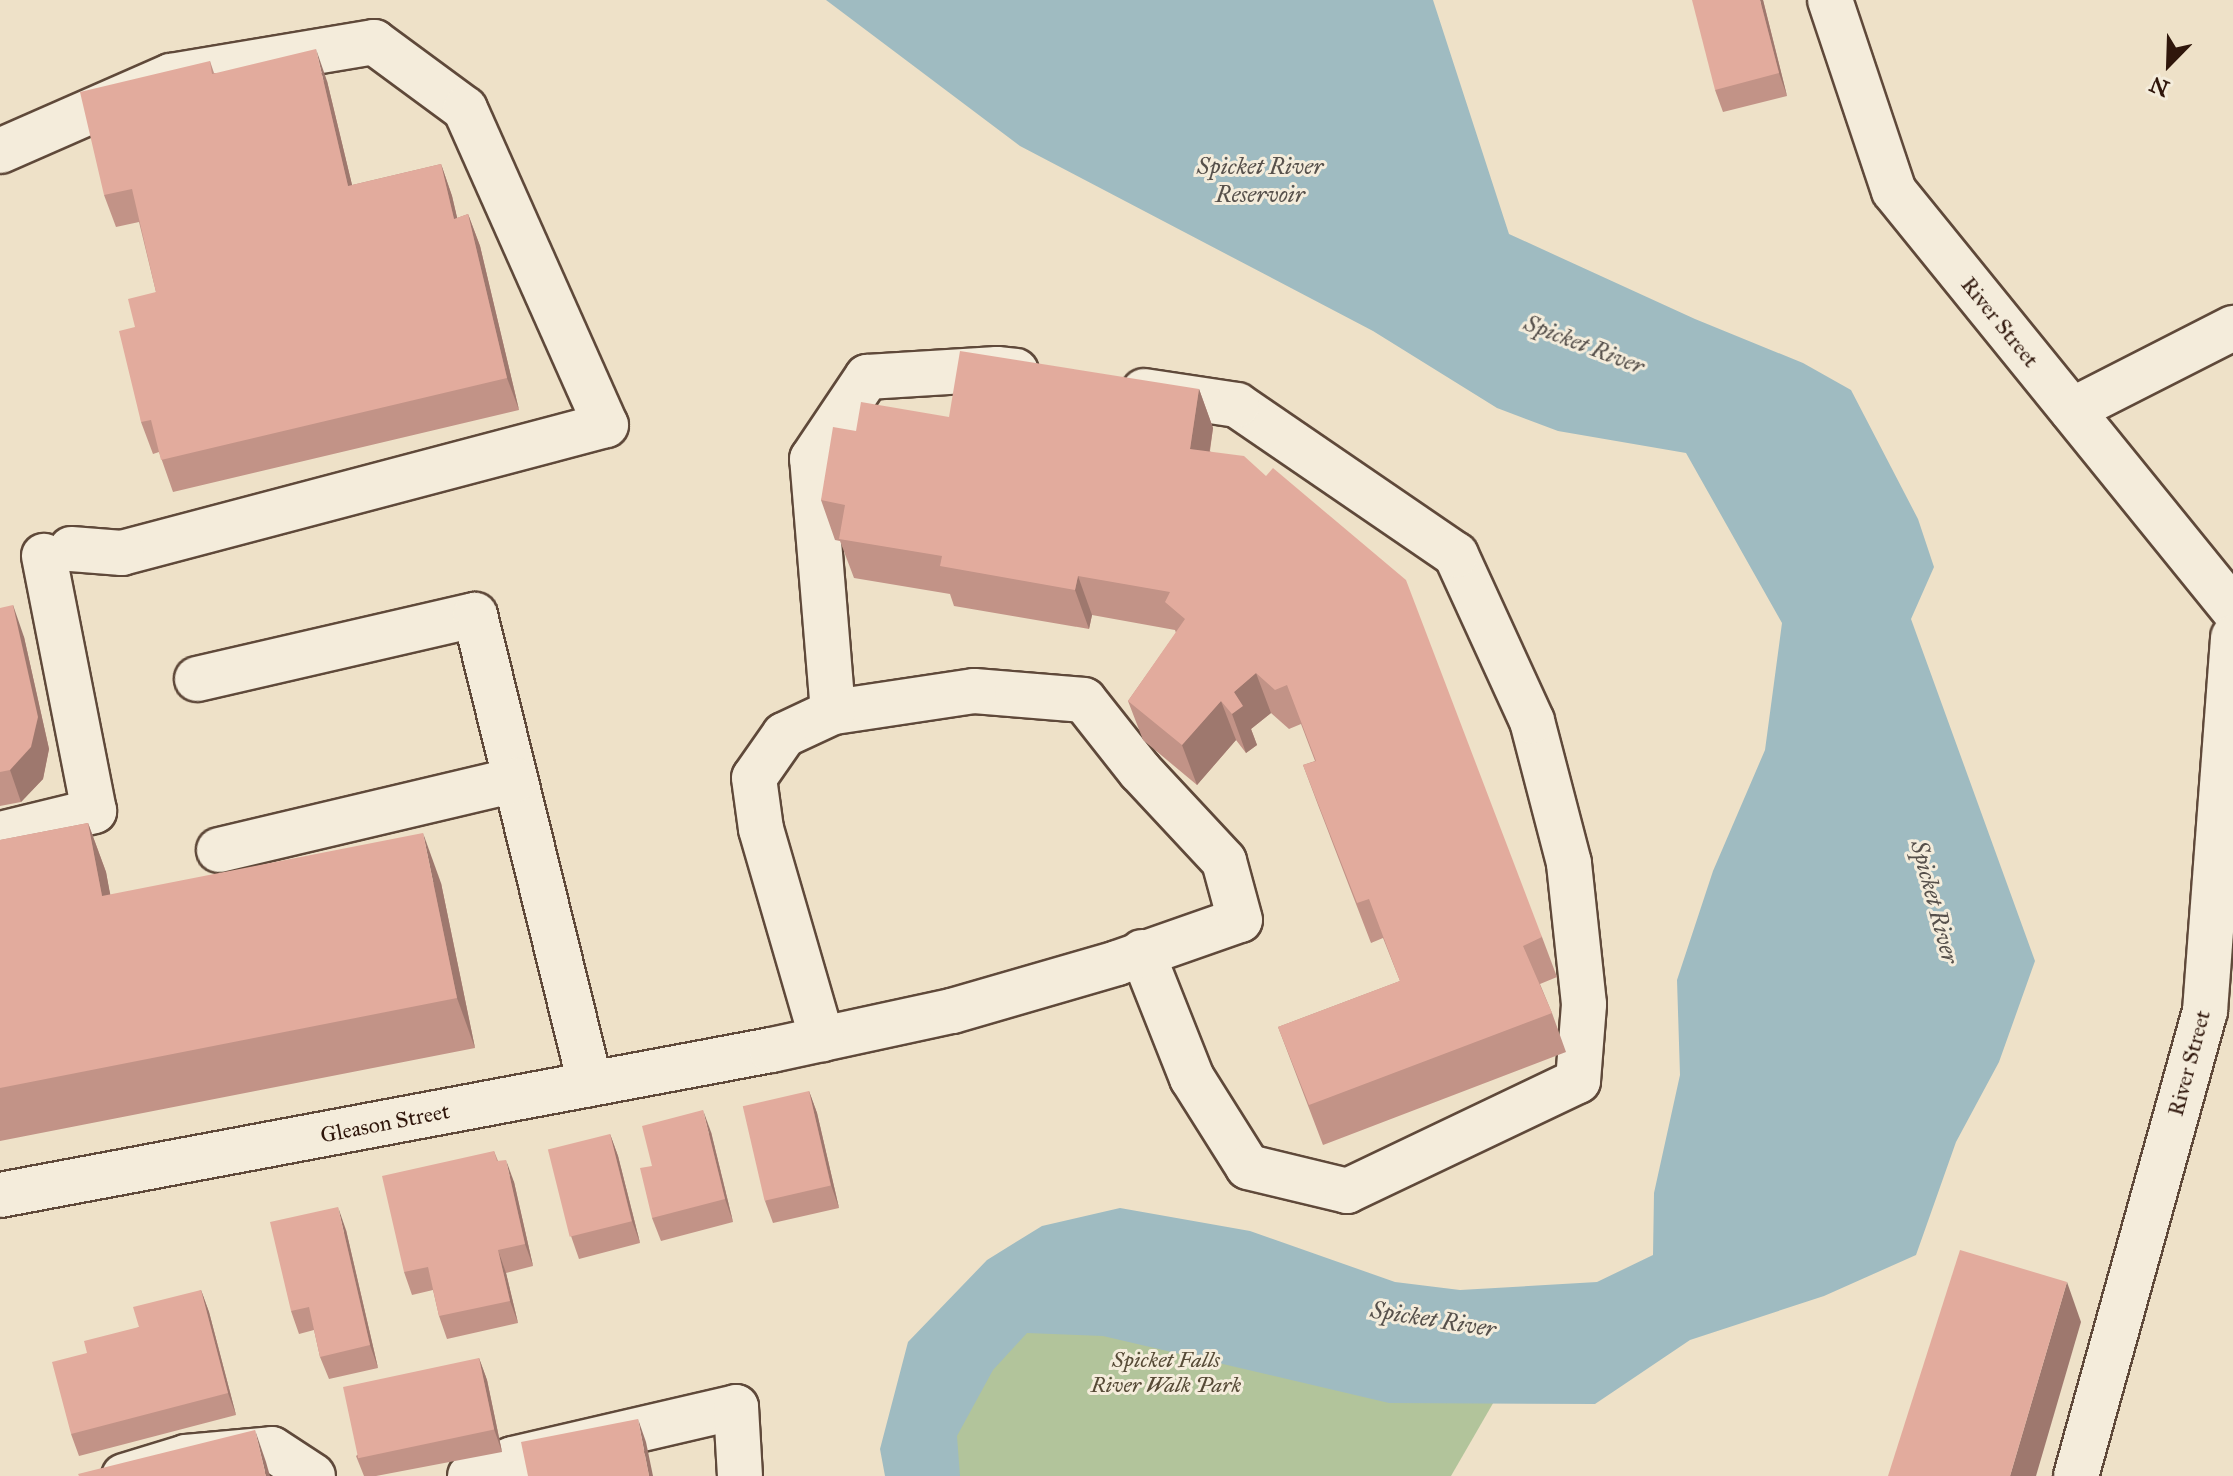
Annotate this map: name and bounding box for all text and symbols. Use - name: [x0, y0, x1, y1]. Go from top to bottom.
- north arrow: [2129, 24, 2209, 104]
- text: N: [2146, 70, 2173, 103]
- water label: Spicket River Reservoir: [1197, 153, 1323, 209]
- street label: River Street: [1956, 272, 2044, 372]
- water label: Spicket River: [1520, 309, 1648, 381]
- water label: Spicket River: [1904, 837, 1964, 967]
- street label: River Street: [2162, 1007, 2216, 1119]
- street label: Gleason Street: [318, 1098, 452, 1148]
- water label: Spicket River: [1368, 1296, 1498, 1344]
- park label: Spicket Falls River Walk Park: [1091, 1346, 1241, 1398]

